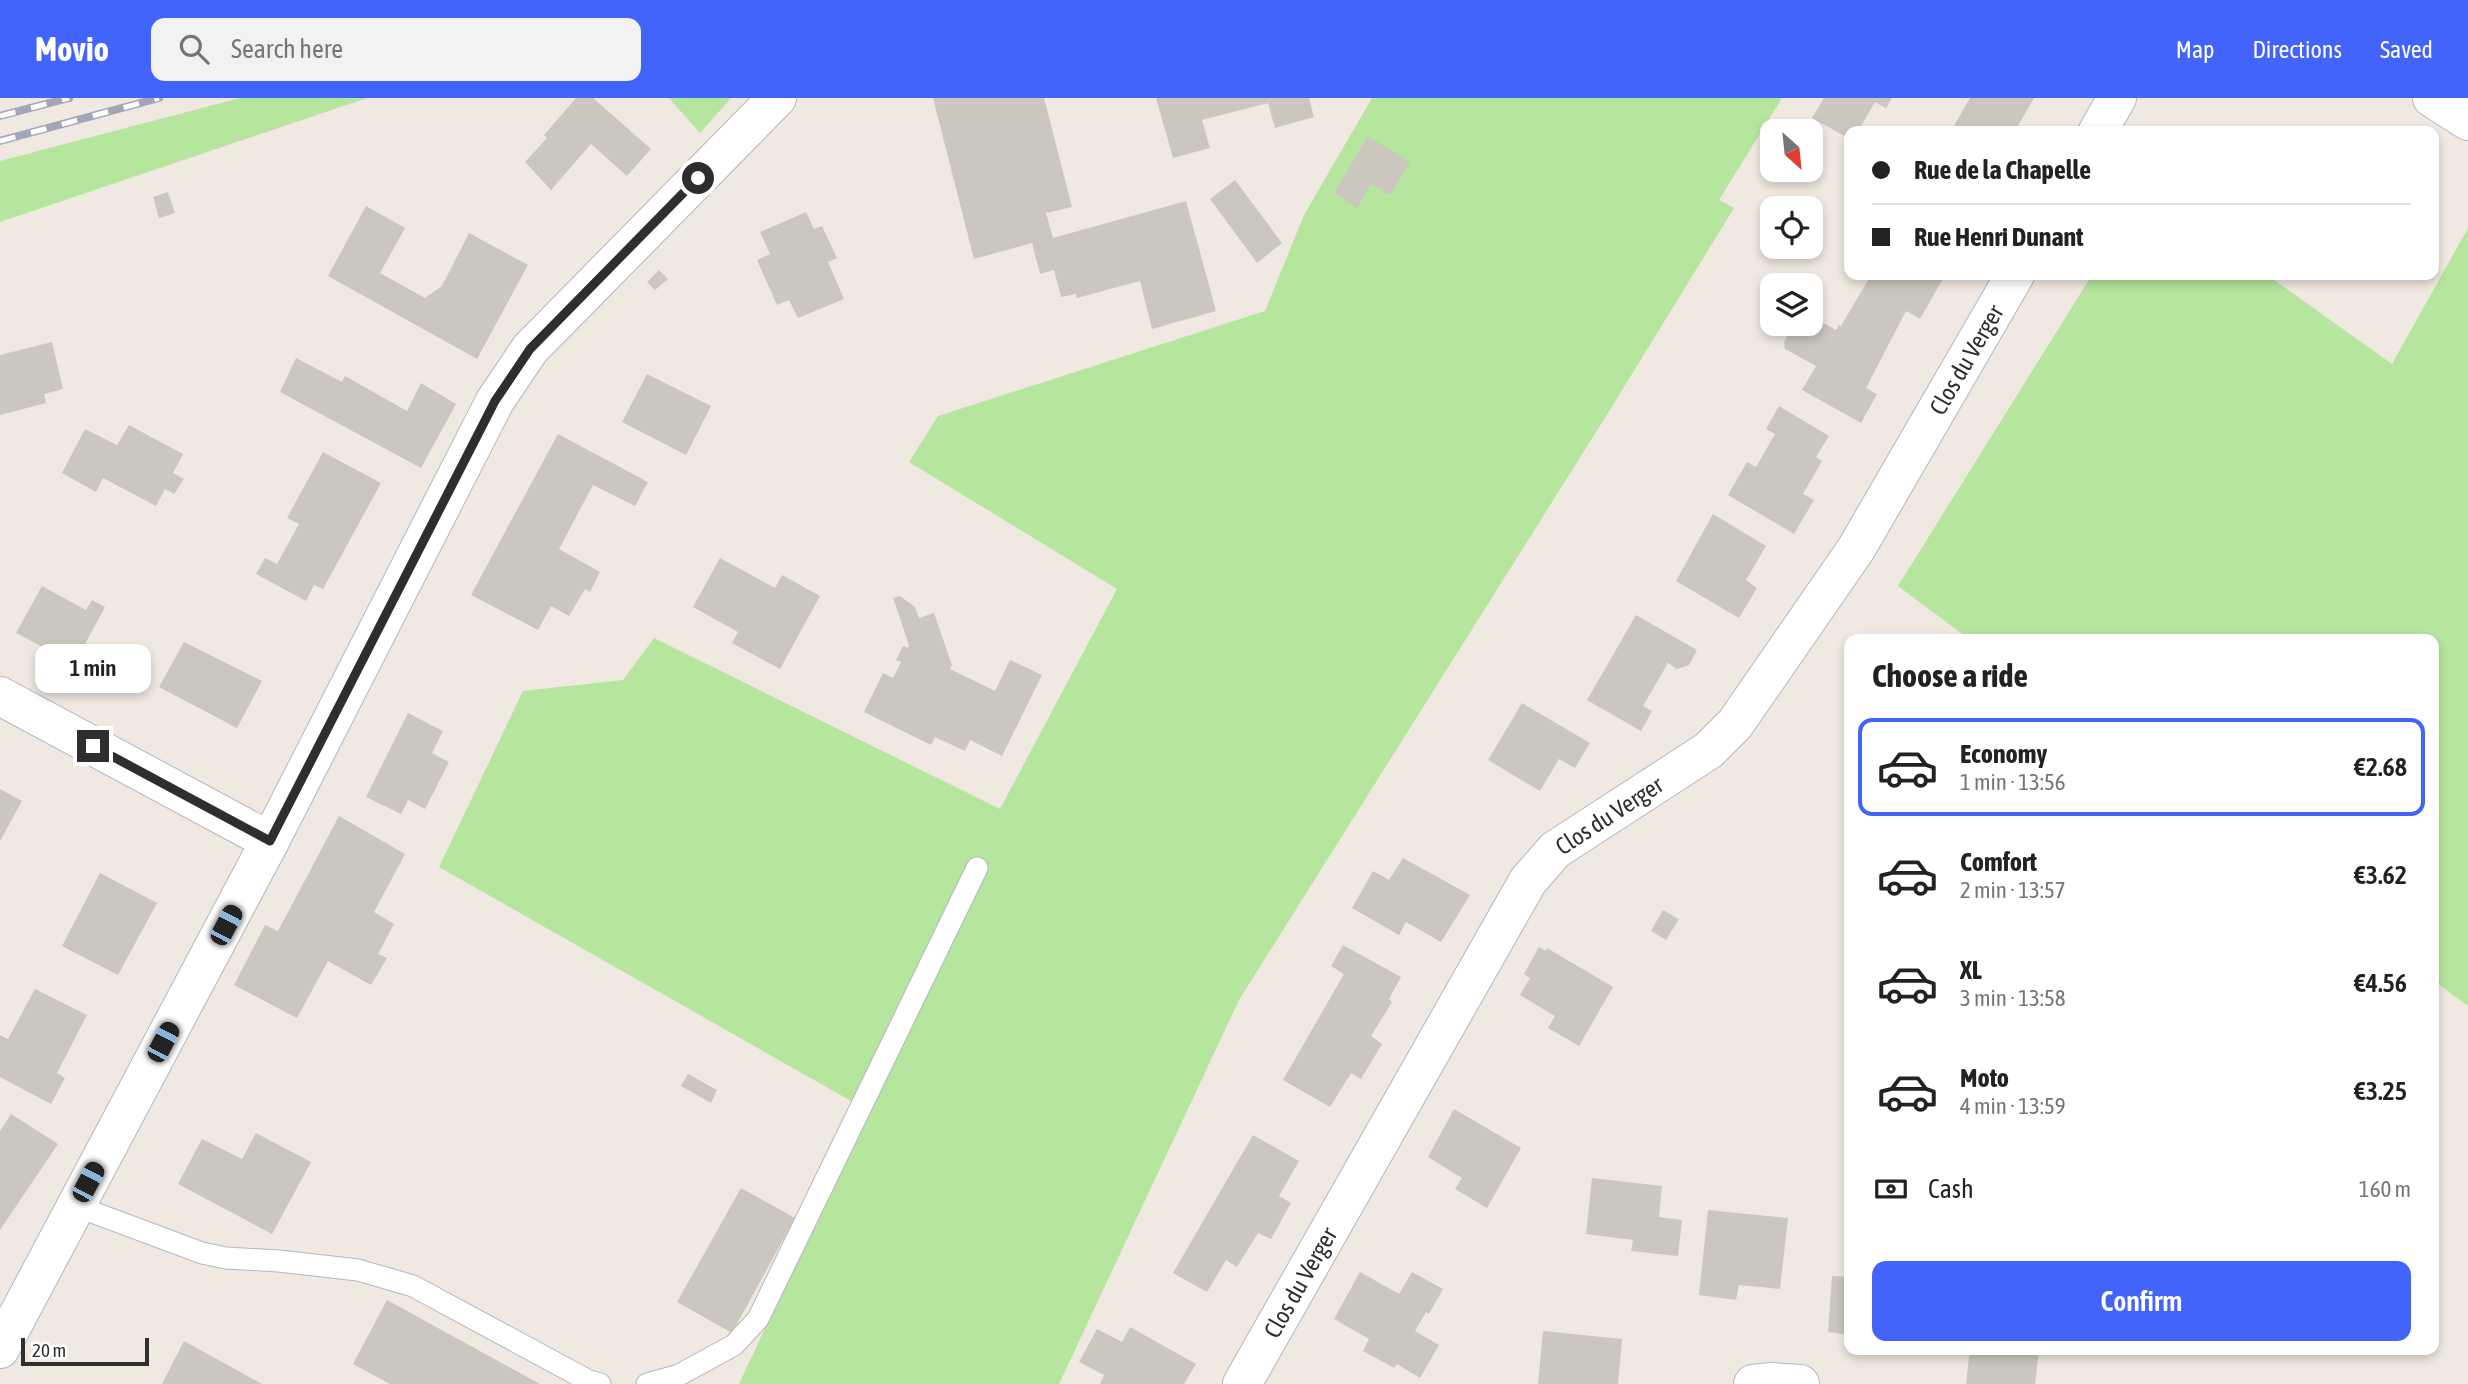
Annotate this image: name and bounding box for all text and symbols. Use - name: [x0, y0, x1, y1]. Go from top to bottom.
- search box: [151, 18, 641, 81]
- text: Movio: [35, 30, 109, 68]
- icon: search: [175, 30, 213, 68]
- text: Search here: [231, 34, 343, 64]
- text: Map: [2176, 36, 2214, 63]
- text: Directions: [2252, 36, 2342, 63]
- text: Saved: [2380, 36, 2433, 63]
- north arrow: [1760, 119, 1824, 182]
- map controls: [1760, 119, 1823, 336]
- text: Rue de la Chapelle: [1914, 155, 2091, 185]
- route start: [682, 162, 714, 194]
- button: locate: [1760, 196, 1823, 259]
- text: Rue Henri Dunant: [1914, 222, 2084, 252]
- button: layers: [1760, 273, 1823, 336]
- street label: Clos du Verger: [1924, 299, 2009, 419]
- callout: 1 min: [35, 644, 151, 694]
- text: 1 min: [70, 655, 116, 681]
- text: Choose a ride: [1872, 657, 2028, 694]
- route end: [77, 730, 109, 762]
- icon: car: [1876, 736, 1939, 799]
- text: Economy: [1960, 739, 2047, 769]
- text: €2.68: [2354, 752, 2407, 782]
- text: 1 min · 13:56: [1960, 769, 2066, 795]
- street label: Clos du Verger: [1550, 770, 1668, 860]
- icon: car: [1876, 844, 1939, 907]
- text: Comfort: [1960, 847, 2037, 877]
- text: €3.62: [2354, 860, 2407, 890]
- text: 2 min · 13:57: [1960, 877, 2066, 903]
- car: [207, 902, 246, 948]
- icon: car: [1876, 952, 1939, 1015]
- text: XL: [1960, 955, 1982, 985]
- text: €4.56: [2354, 968, 2407, 998]
- text: 3 min · 13:58: [1960, 985, 2066, 1011]
- car: [144, 1019, 183, 1065]
- icon: car: [1876, 1060, 1939, 1123]
- text: Moto: [1960, 1063, 2009, 1093]
- text: €3.25: [2354, 1076, 2407, 1106]
- text: 4 min · 13:59: [1960, 1093, 2066, 1119]
- car: [69, 1159, 108, 1205]
- icon: cash: [1872, 1170, 1910, 1208]
- text: Cash: [1928, 1174, 1974, 1204]
- text: 160 m: [2359, 1176, 2411, 1202]
- street label: Clos du Verger: [1258, 1222, 1342, 1342]
- button: Confirm: [1872, 1261, 2411, 1341]
- scale bar: [21, 1335, 149, 1367]
- text: 20 m: [32, 1339, 66, 1361]

